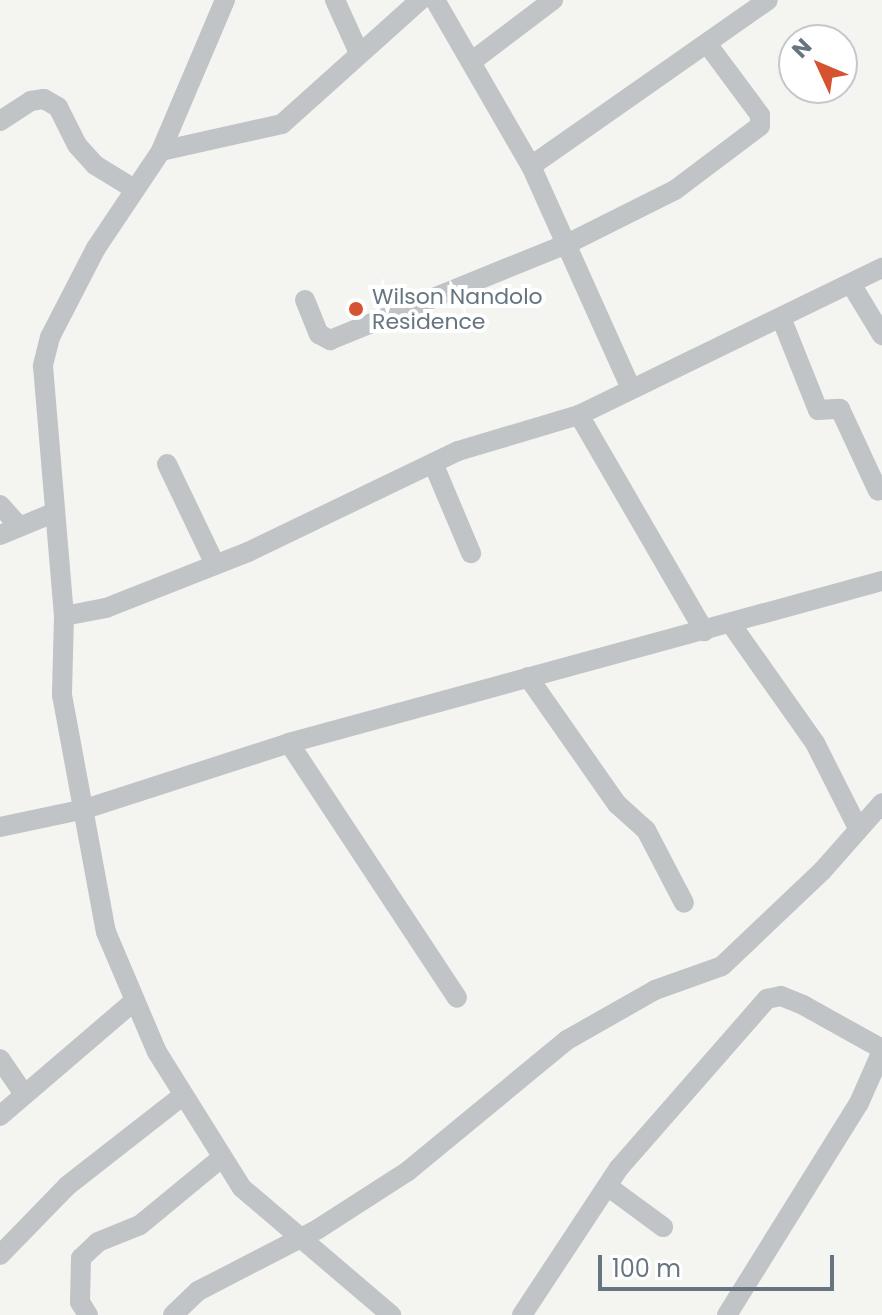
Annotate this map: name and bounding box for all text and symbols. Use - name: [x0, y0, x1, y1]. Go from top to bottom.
- north arrow: [778, 24, 858, 104]
- text: N: [785, 32, 819, 65]
- place label: Wilson Nandolo Residence: [372, 283, 543, 334]
- marker: Wilson Nandolo Residence: [347, 300, 365, 318]
- scale bar: [602, 1239, 838, 1289]
- text: 100 m: [612, 1252, 681, 1285]

